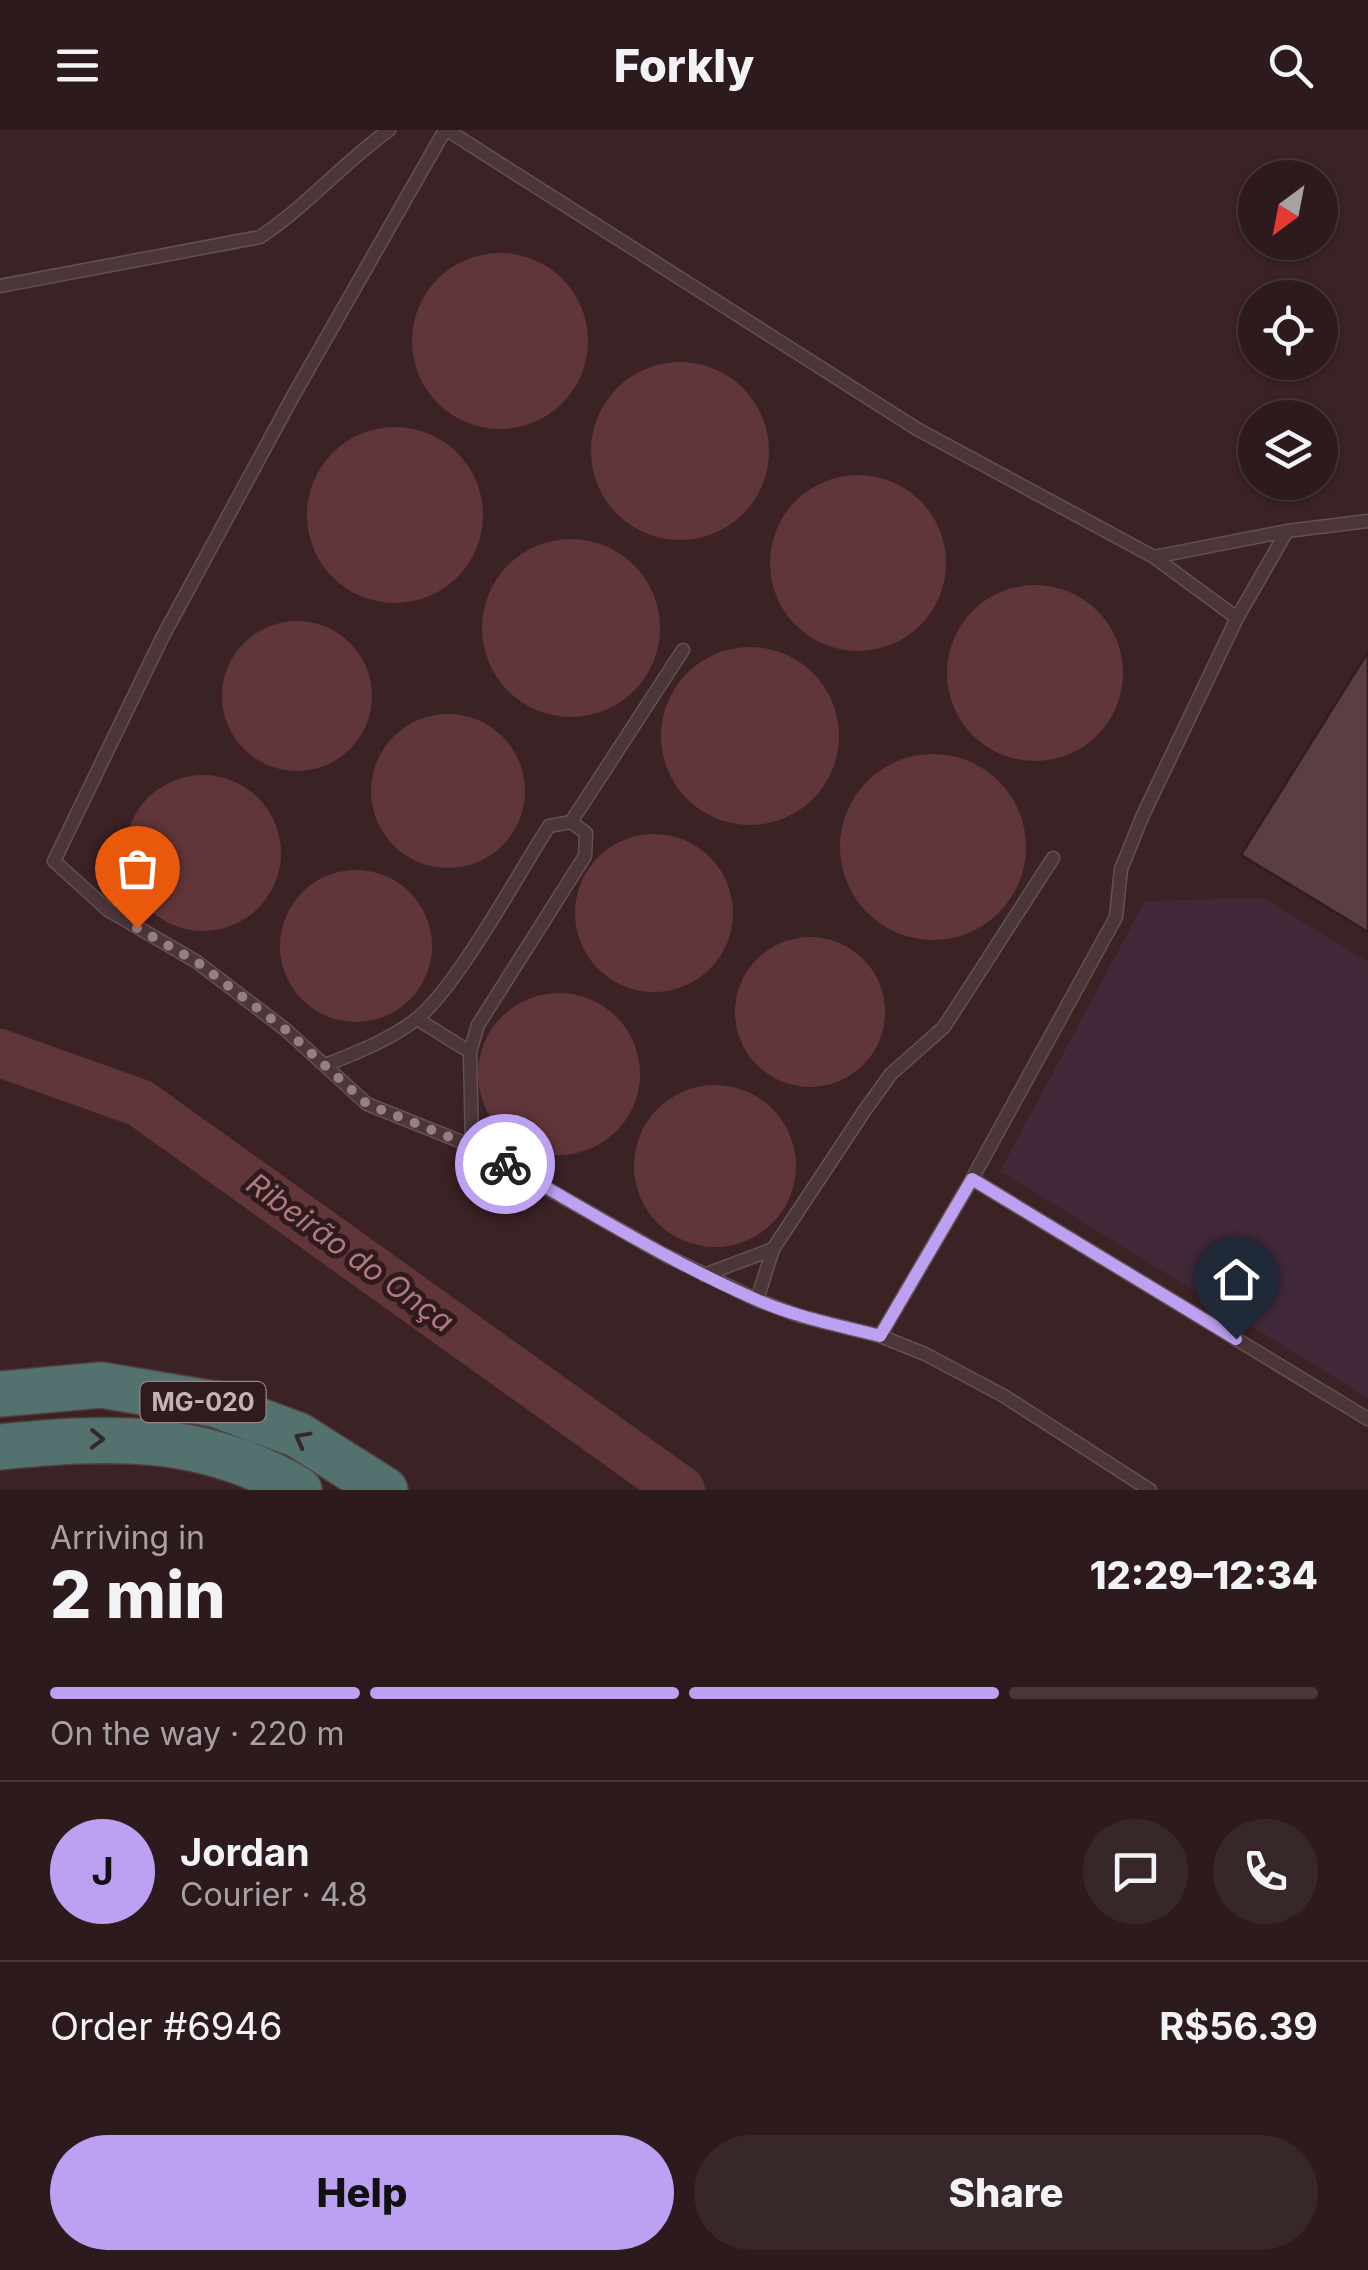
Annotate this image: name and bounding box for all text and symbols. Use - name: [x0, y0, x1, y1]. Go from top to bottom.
- icon: menu: [50, 38, 105, 93]
- text: Forkly: [614, 38, 754, 93]
- icon: search: [1263, 38, 1318, 93]
- north arrow: [1238, 160, 1338, 260]
- map controls: [1238, 160, 1338, 500]
- button: locate: [1238, 280, 1338, 380]
- button: layers: [1238, 400, 1338, 500]
- pin: [95, 826, 180, 929]
- icon: bag: [110, 841, 165, 896]
- courier: [455, 1114, 555, 1214]
- icon: bike: [478, 1137, 533, 1192]
- water label: Ribeirão do Onça: [240, 1165, 461, 1339]
- pin: [1194, 1237, 1279, 1340]
- icon: home: [1209, 1252, 1264, 1307]
- road number: MG-020: [140, 1382, 266, 1422]
- one-way arrow: [90, 1428, 105, 1450]
- one-way arrow: [295, 1432, 313, 1452]
- text: Arriving in: [50, 1518, 205, 1557]
- text: 12:29–12:34: [1090, 1552, 1318, 1598]
- text: 2 min: [50, 1555, 226, 1634]
- text: On the way · 220 m: [50, 1714, 345, 1753]
- button: chat: [1083, 1819, 1188, 1924]
- button: phone: [1213, 1819, 1318, 1924]
- text: Jordan: [180, 1829, 310, 1875]
- text: J: [91, 1848, 114, 1894]
- text: Courier · 4.8: [180, 1875, 368, 1914]
- text: Order #6946: [50, 2003, 282, 2049]
- text: R$56.39: [1159, 2003, 1318, 2049]
- button: Help: [50, 2135, 674, 2250]
- button: Share: [694, 2135, 1318, 2250]

